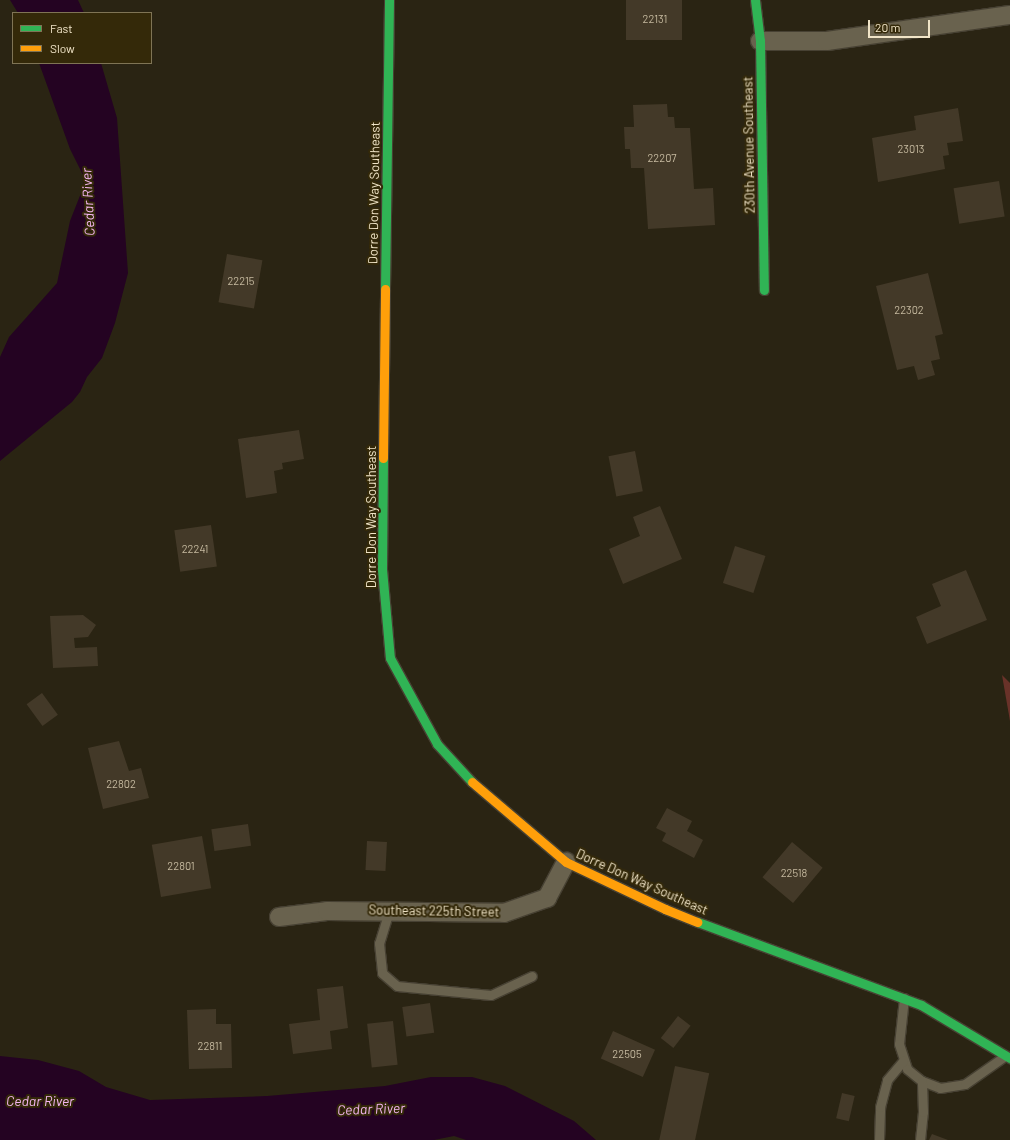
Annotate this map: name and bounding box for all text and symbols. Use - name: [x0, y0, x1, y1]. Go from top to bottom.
- legend: [12, 12, 152, 64]
- house number: 22131: [643, 12, 667, 26]
- scale bar: [870, 12, 932, 38]
- text: 20 m: [875, 20, 901, 34]
- text: Fast: [50, 21, 73, 35]
- text: Slow: [50, 41, 75, 55]
- street label: 230th Avenue Southeast: [740, 76, 758, 214]
- street label: Dorre Don Way Southeast: [365, 122, 383, 264]
- house number: 23013: [898, 142, 924, 156]
- house number: 22207: [647, 151, 677, 165]
- water label: Cedar River: [78, 168, 98, 236]
- house number: 22215: [227, 274, 255, 288]
- house number: 22302: [894, 303, 924, 317]
- street label: Dorre Don Way Southeast: [363, 446, 379, 588]
- house number: 22241: [182, 542, 208, 556]
- house number: 22802: [106, 777, 136, 791]
- street label: Dorre Don Way Southeast: [574, 846, 710, 918]
- house number: 22801: [167, 859, 195, 873]
- house number: 22518: [781, 866, 807, 880]
- street label: Southeast 225th Street: [368, 902, 500, 920]
- house number: 22811: [198, 1039, 222, 1053]
- house number: 22505: [612, 1047, 642, 1061]
- water label: Cedar River: [6, 1093, 74, 1109]
- water label: Cedar River: [337, 1099, 405, 1119]

